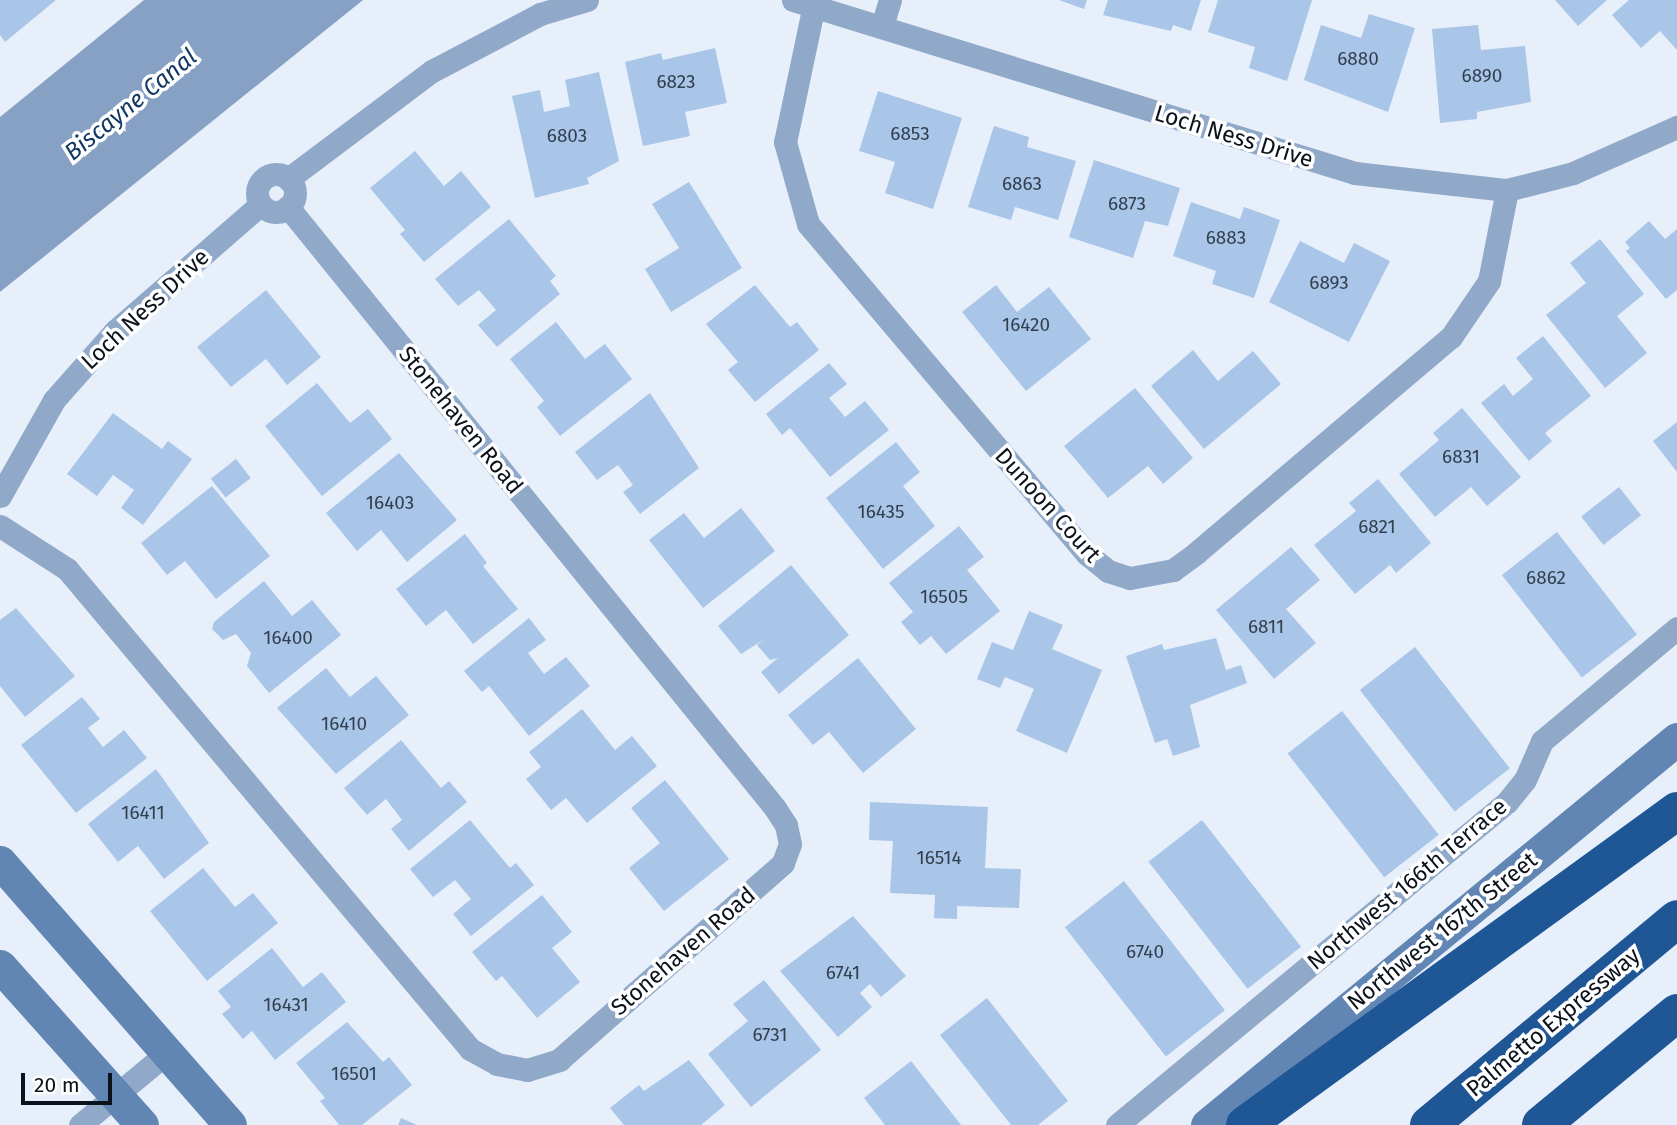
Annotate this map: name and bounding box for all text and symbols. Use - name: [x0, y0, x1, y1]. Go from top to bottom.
- water label: Biscayne Canal: [59, 43, 203, 167]
- house number: 6880: [1337, 48, 1379, 70]
- house number: 6890: [1462, 65, 1502, 87]
- house number: 6823: [656, 71, 696, 93]
- street label: Loch Ness Drive: [1151, 99, 1317, 173]
- house number: 6853: [890, 123, 930, 145]
- house number: 6803: [547, 125, 587, 147]
- house number: 6863: [1002, 173, 1042, 195]
- house number: 6873: [1108, 193, 1146, 215]
- house number: 6883: [1206, 227, 1246, 249]
- street label: Loch Ness Drive: [75, 243, 215, 375]
- house number: 6893: [1309, 272, 1349, 294]
- house number: 16420: [1002, 314, 1050, 336]
- street label: Stonehaven Road: [393, 341, 529, 499]
- street label: Dunoon Court: [989, 442, 1107, 568]
- house number: 6831: [1442, 446, 1480, 468]
- house number: 16403: [366, 492, 414, 514]
- house number: 16435: [857, 501, 905, 523]
- house number: 6821: [1358, 516, 1396, 538]
- house number: 6862: [1526, 567, 1566, 589]
- house number: 16505: [920, 586, 968, 608]
- house number: 6811: [1248, 616, 1284, 638]
- house number: 16400: [263, 627, 313, 649]
- house number: 16410: [321, 713, 367, 735]
- street label: Northwest 166th Terrace: [1302, 792, 1512, 976]
- house number: 16411: [121, 802, 165, 824]
- street label: Northwest 167th Street: [1342, 846, 1542, 1016]
- house number: 16514: [916, 847, 962, 869]
- street label: Stonehaven Road: [605, 881, 761, 1021]
- house number: 6740: [1126, 941, 1164, 963]
- street label: Palmetto Expressway: [1461, 941, 1645, 1103]
- house number: 6741: [826, 962, 860, 984]
- house number: 16431: [263, 994, 309, 1016]
- house number: 6731: [752, 1024, 788, 1046]
- scale bar: [24, 1058, 116, 1102]
- house number: 16501: [331, 1063, 377, 1085]
- text: 20 m: [34, 1072, 80, 1098]

